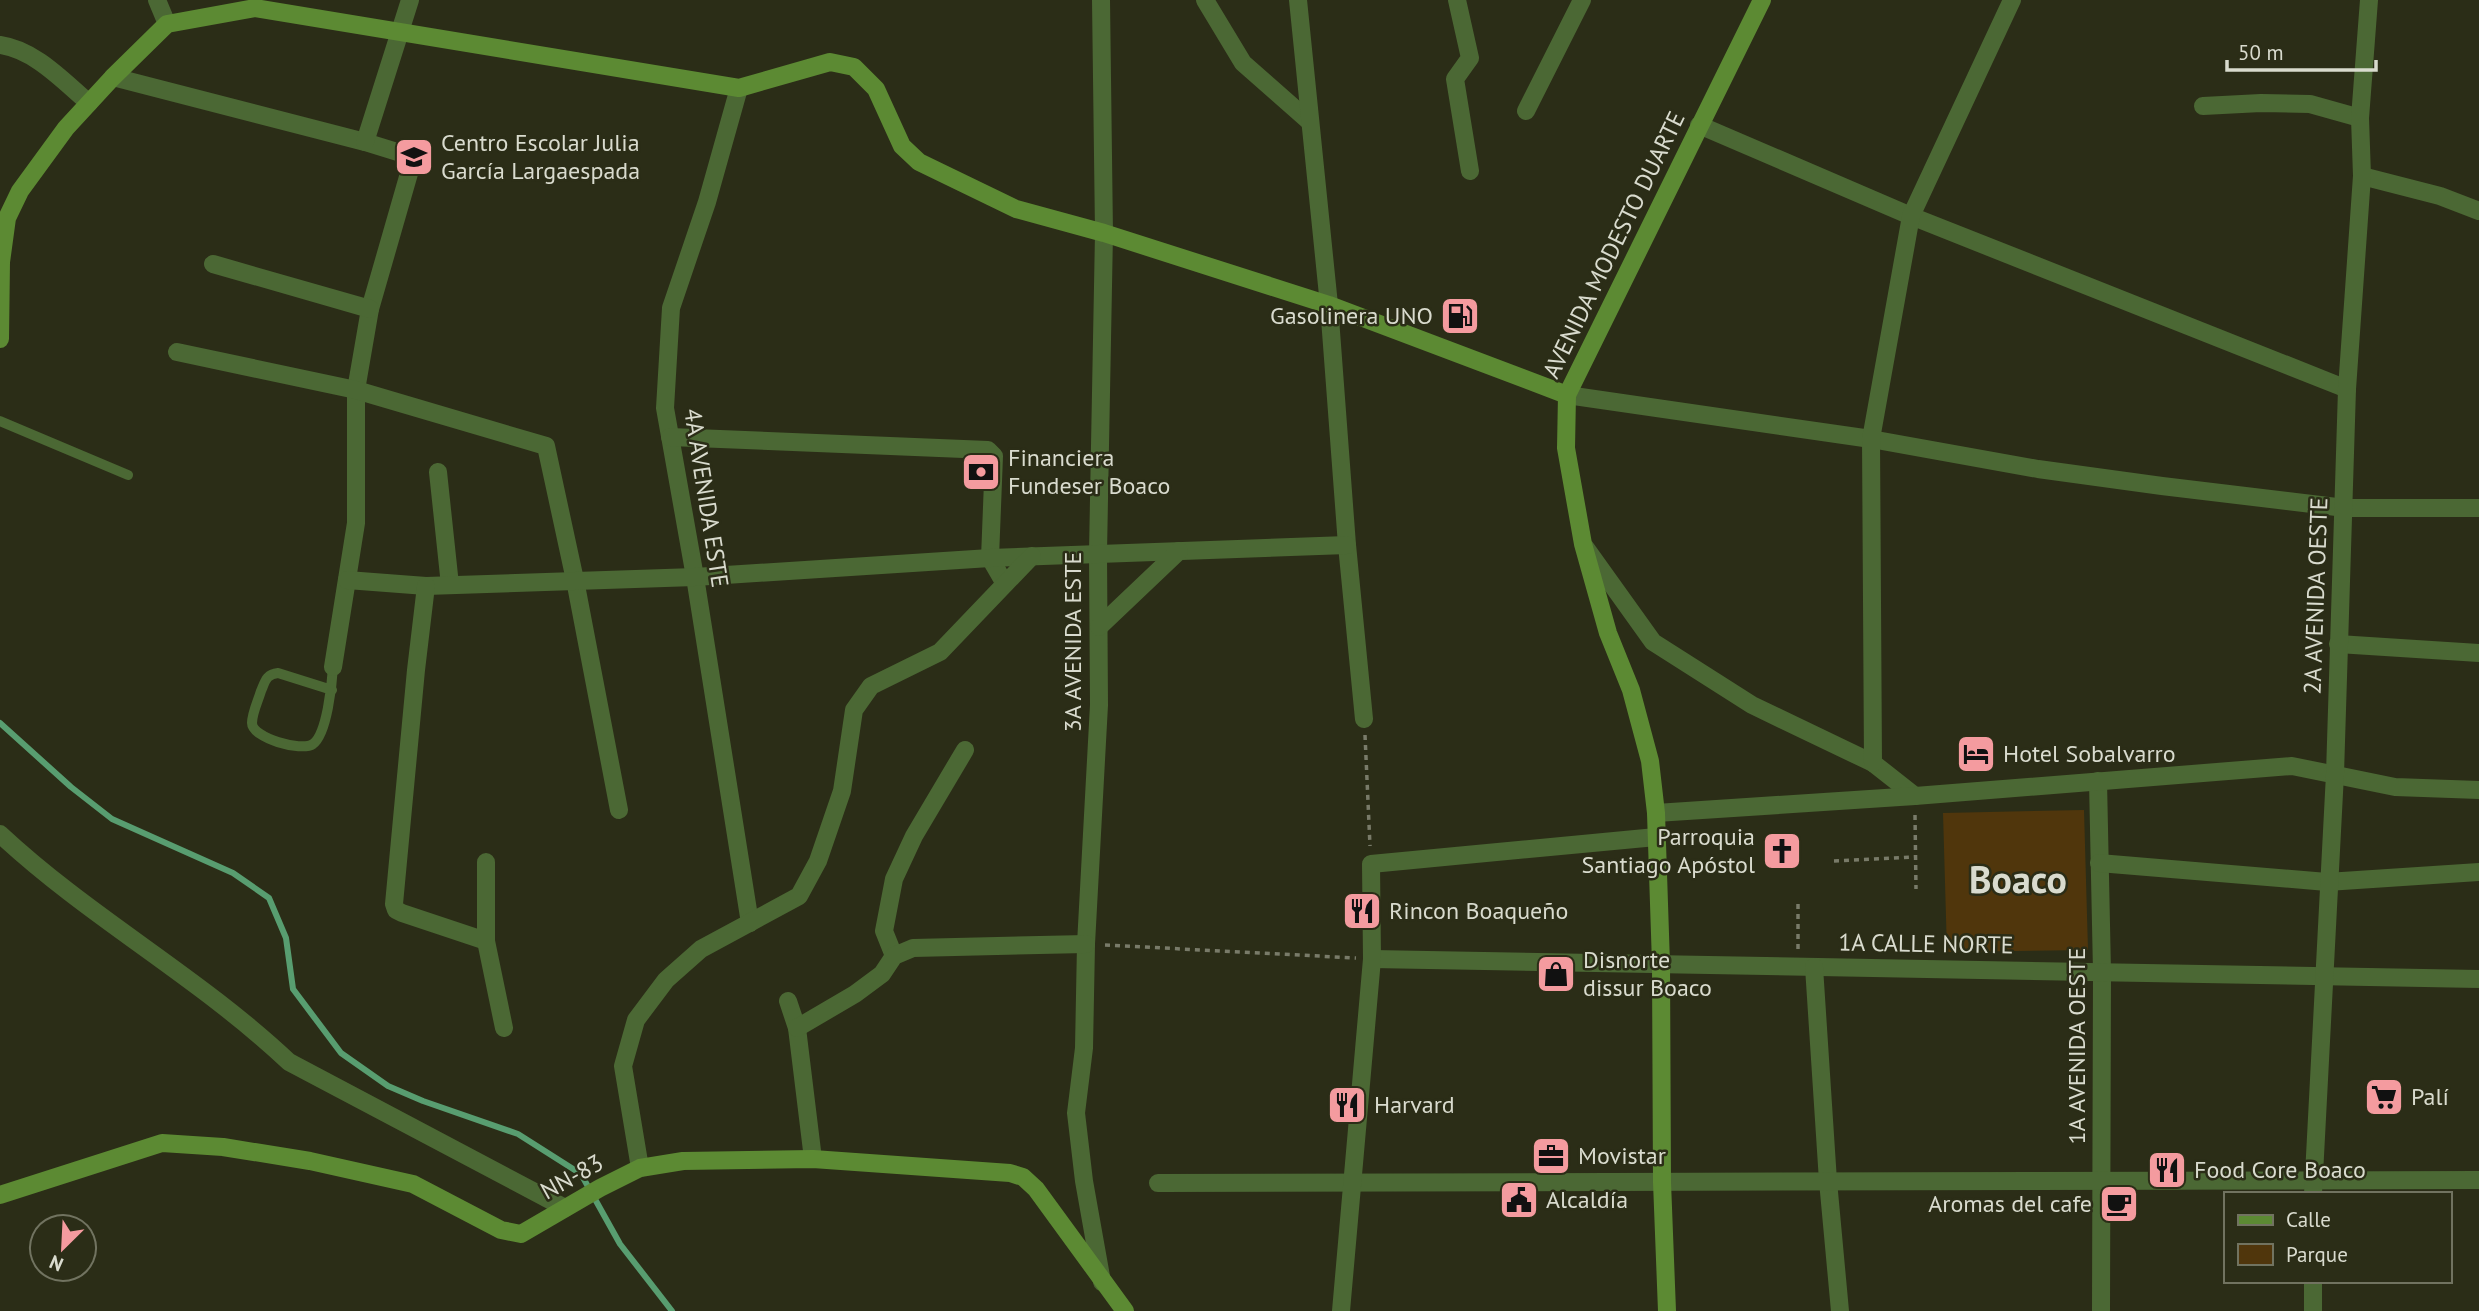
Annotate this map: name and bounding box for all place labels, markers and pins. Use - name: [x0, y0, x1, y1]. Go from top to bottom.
- place label: Centro Escolar Julia García Largaespada: [441, 127, 640, 186]
- school or university icon: Centro Escolar Julia García Largaespada: [393, 136, 435, 178]
- fuel station icon: Gasolinera UNO: [1439, 295, 1481, 337]
- place label: Gasolinera UNO: [1270, 300, 1433, 331]
- place label: Financiera Fundeser Boaco: [1008, 442, 1170, 501]
- bank icon: Financiera Fundeser Boaco: [960, 451, 1002, 493]
- hotel icon: Hotel Sobalvarro: [1955, 733, 1997, 775]
- place label: Hotel Sobalvarro: [2003, 738, 2176, 769]
- place label: Parroquia Santiago Apóstol: [1582, 821, 1755, 880]
- church icon: Parroquia Santiago Apóstol: [1761, 830, 1803, 872]
- restaurant icon: Rincon Boaqueño: [1341, 890, 1383, 932]
- place label: Rincon Boaqueño: [1389, 895, 1568, 926]
- place label: Disnorte dissur Boaco: [1583, 944, 1712, 1003]
- shop icon: Disnorte dissur Boaco: [1535, 953, 1577, 995]
- supermarket icon: Palí: [2363, 1076, 2405, 1118]
- place label: Palí: [2411, 1081, 2449, 1112]
- restaurant icon: Harvard: [1326, 1084, 1368, 1126]
- place label: Harvard: [1374, 1089, 1455, 1120]
- office icon: Movistar: [1530, 1135, 1572, 1177]
- place label: Movistar: [1578, 1140, 1666, 1171]
- restaurant icon: Food Core Boaco: [2146, 1149, 2188, 1191]
- place label: Food Core Boaco: [2194, 1154, 2366, 1185]
- public building icon: Alcaldía: [1498, 1179, 1540, 1221]
- cafe icon: Aromas del cafe: [2098, 1183, 2140, 1225]
- place label: Alcaldía: [1546, 1184, 1628, 1215]
- place label: Aromas del cafe: [1928, 1188, 2092, 1219]

